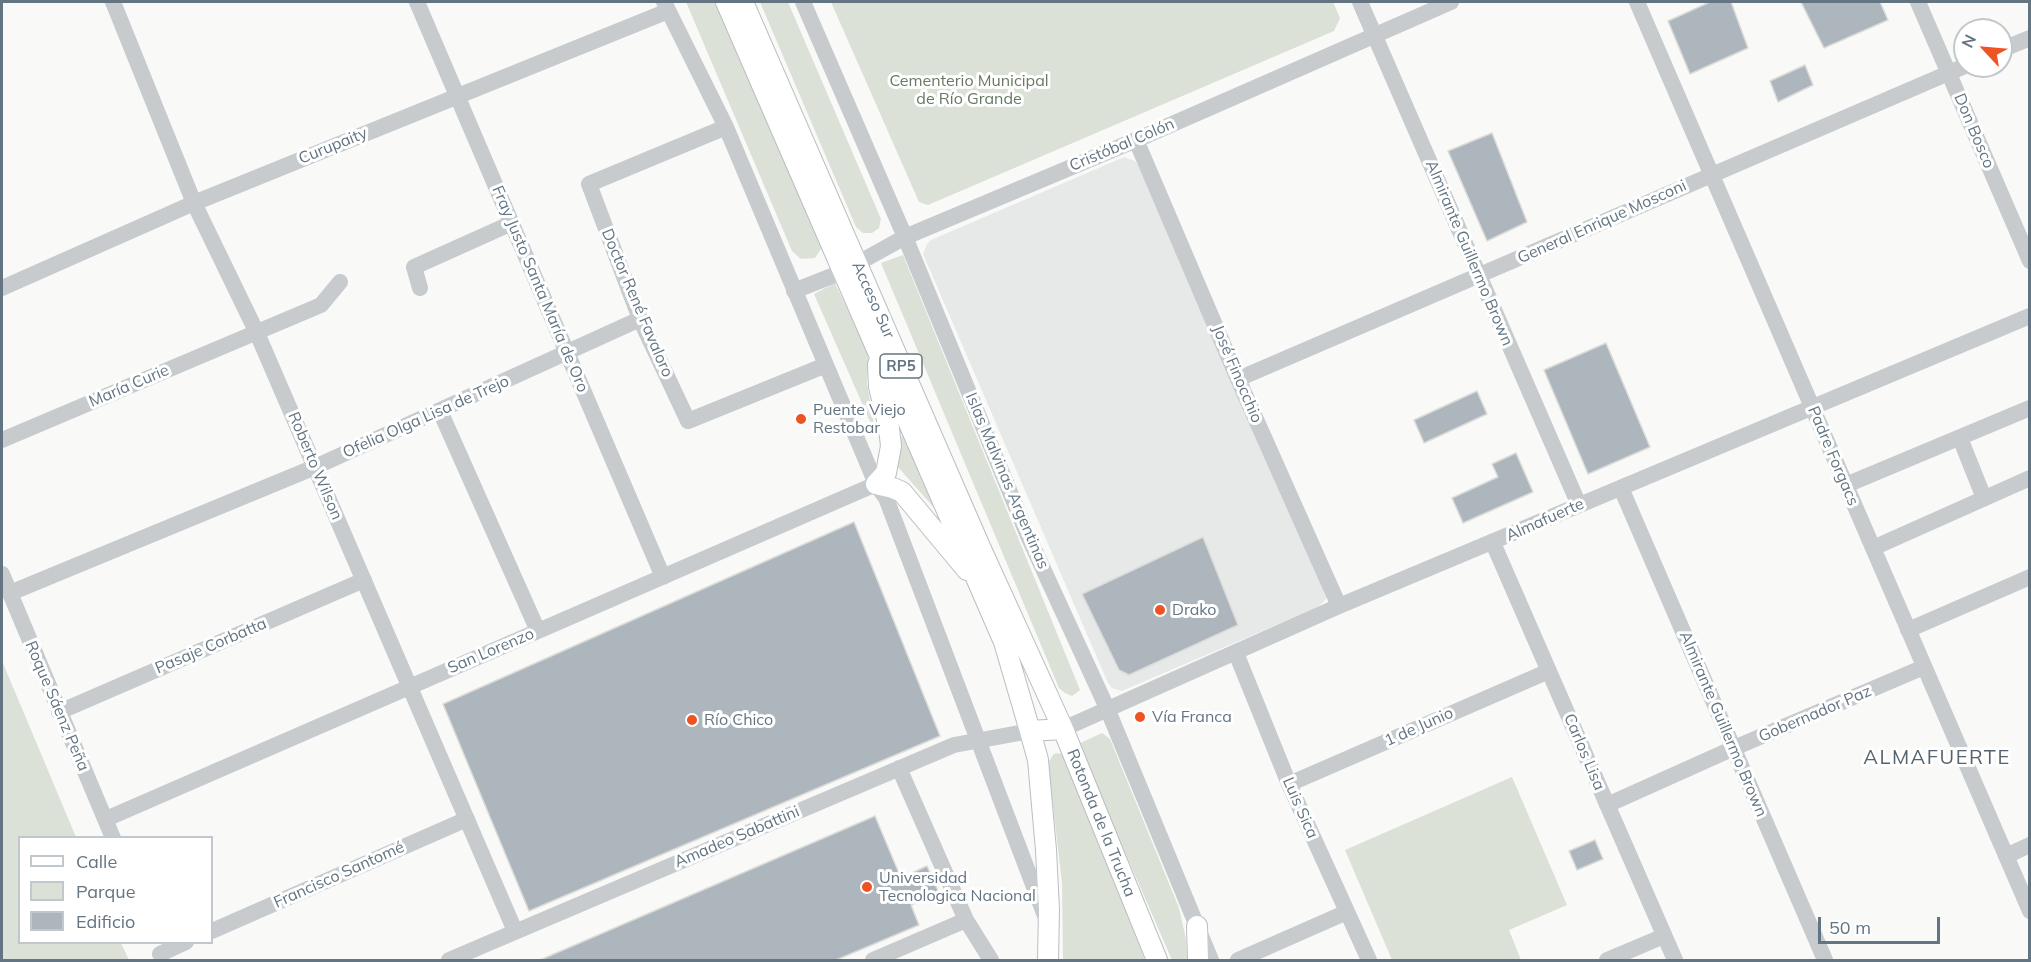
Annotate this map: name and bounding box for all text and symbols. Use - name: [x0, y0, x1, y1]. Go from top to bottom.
- north arrow: [1953, 18, 2013, 78]
- text: N: [1957, 31, 1980, 51]
- park label: Cementerio Municipal de Río Grande: [889, 71, 1049, 109]
- street label: Don Bosco: [1950, 91, 1998, 171]
- street label: Cristóbal Colón: [1067, 114, 1177, 176]
- street label: Curupaity: [296, 124, 370, 168]
- street label: Almirante Guillermo Brown: [1421, 157, 1517, 349]
- street label: General Enrique Mosconi: [1515, 176, 1689, 268]
- street label: Fray Justo Santa María de Oro: [488, 183, 592, 395]
- street label: Doctor René Favaloro: [597, 226, 677, 380]
- street label: Acceso Sur: [848, 259, 898, 341]
- street label: José Finocchio: [1208, 322, 1266, 426]
- road number: RP5: [880, 354, 922, 378]
- street label: María Curie: [86, 361, 172, 411]
- street label: Ofelia Olga Lisa de Trejo: [340, 372, 512, 462]
- street label: Islas Malvinas Argentinas: [961, 390, 1053, 572]
- place label: Puente Viejo Restobar: [813, 400, 906, 438]
- street label: Padre Forgacs: [1803, 403, 1863, 509]
- street label: Roberto Wilson: [284, 409, 346, 523]
- marker: Puente Viejo Restobar: [794, 412, 808, 426]
- street label: Almafuerte: [1503, 494, 1587, 546]
- place label: Drako: [1172, 600, 1216, 620]
- marker: Drako: [1153, 603, 1167, 617]
- street label: Pasaje Corbatta: [152, 614, 270, 678]
- street label: San Lorenzo: [445, 624, 537, 678]
- street label: Almirante Guillermo Brown: [1675, 628, 1771, 820]
- street label: Roque Sáenz Peña: [21, 638, 93, 774]
- street label: Gobernador Paz: [1756, 682, 1874, 746]
- street label: 1 de Junio: [1382, 703, 1456, 751]
- place label: Vía Franca: [1152, 707, 1232, 727]
- place label: Río Chico: [704, 710, 773, 730]
- marker: Vía Franca: [1133, 710, 1147, 724]
- street label: Carlos Lisa: [1559, 711, 1609, 793]
- marker: Río Chico: [685, 713, 699, 727]
- street label: Rotonda de la Trucha: [1063, 746, 1139, 900]
- district label: ALMAFUERTE: [1863, 746, 2011, 770]
- street label: Luis Sica: [1278, 774, 1322, 842]
- street label: Amadeo Sabattini: [672, 802, 802, 872]
- legend: [18, 836, 213, 944]
- street label: Francisco Santomé: [271, 838, 407, 912]
- text: Calle: [76, 850, 117, 873]
- place label: Universidad Tecnologica Nacional: [879, 868, 1036, 906]
- text: Parque: [76, 880, 135, 903]
- marker: Universidad Tecnologica Nacional: [860, 880, 874, 894]
- scale bar: [1821, 905, 1942, 943]
- text: Edificio: [76, 910, 135, 933]
- text: 50 m: [1829, 916, 1871, 939]

